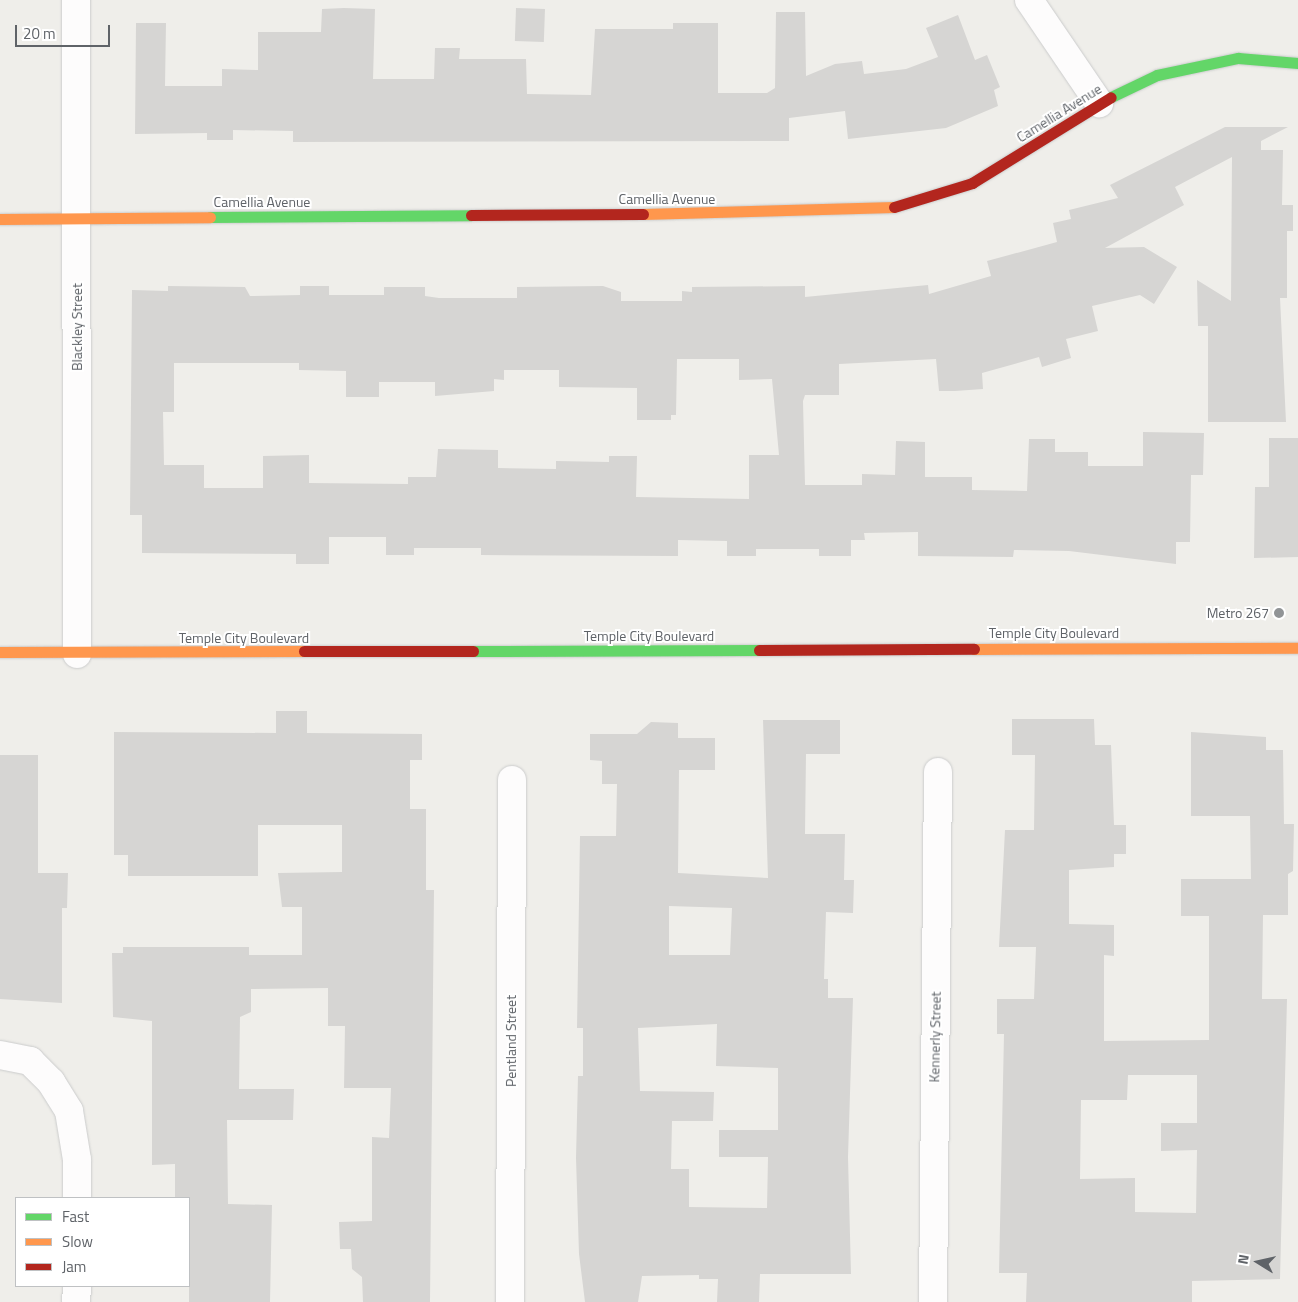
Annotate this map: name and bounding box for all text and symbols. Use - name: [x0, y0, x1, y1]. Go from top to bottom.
- scale bar: [18, 15, 112, 47]
- text: 20 m: [23, 22, 56, 45]
- street label: Camellia Avenue: [1013, 80, 1105, 146]
- street label: Camellia Avenue: [619, 191, 715, 207]
- street label: Camellia Avenue: [214, 194, 310, 210]
- street label: Blackley Street: [69, 283, 85, 371]
- place label: Metro 267: [1207, 605, 1269, 621]
- marker: Metro 267: [1273, 607, 1285, 619]
- street label: Temple City Boulevard: [989, 625, 1119, 641]
- street label: Temple City Boulevard: [584, 628, 714, 644]
- street label: Temple City Boulevard: [179, 630, 309, 646]
- street label: Kennerly Street: [926, 991, 944, 1083]
- street label: Pentland Street: [503, 995, 519, 1087]
- legend: [15, 1197, 190, 1287]
- text: Fast: [62, 1205, 89, 1228]
- text: Slow: [62, 1230, 93, 1253]
- north arrow: [1233, 1237, 1283, 1287]
- text: N: [1232, 1253, 1254, 1266]
- text: Jam: [62, 1255, 86, 1278]

